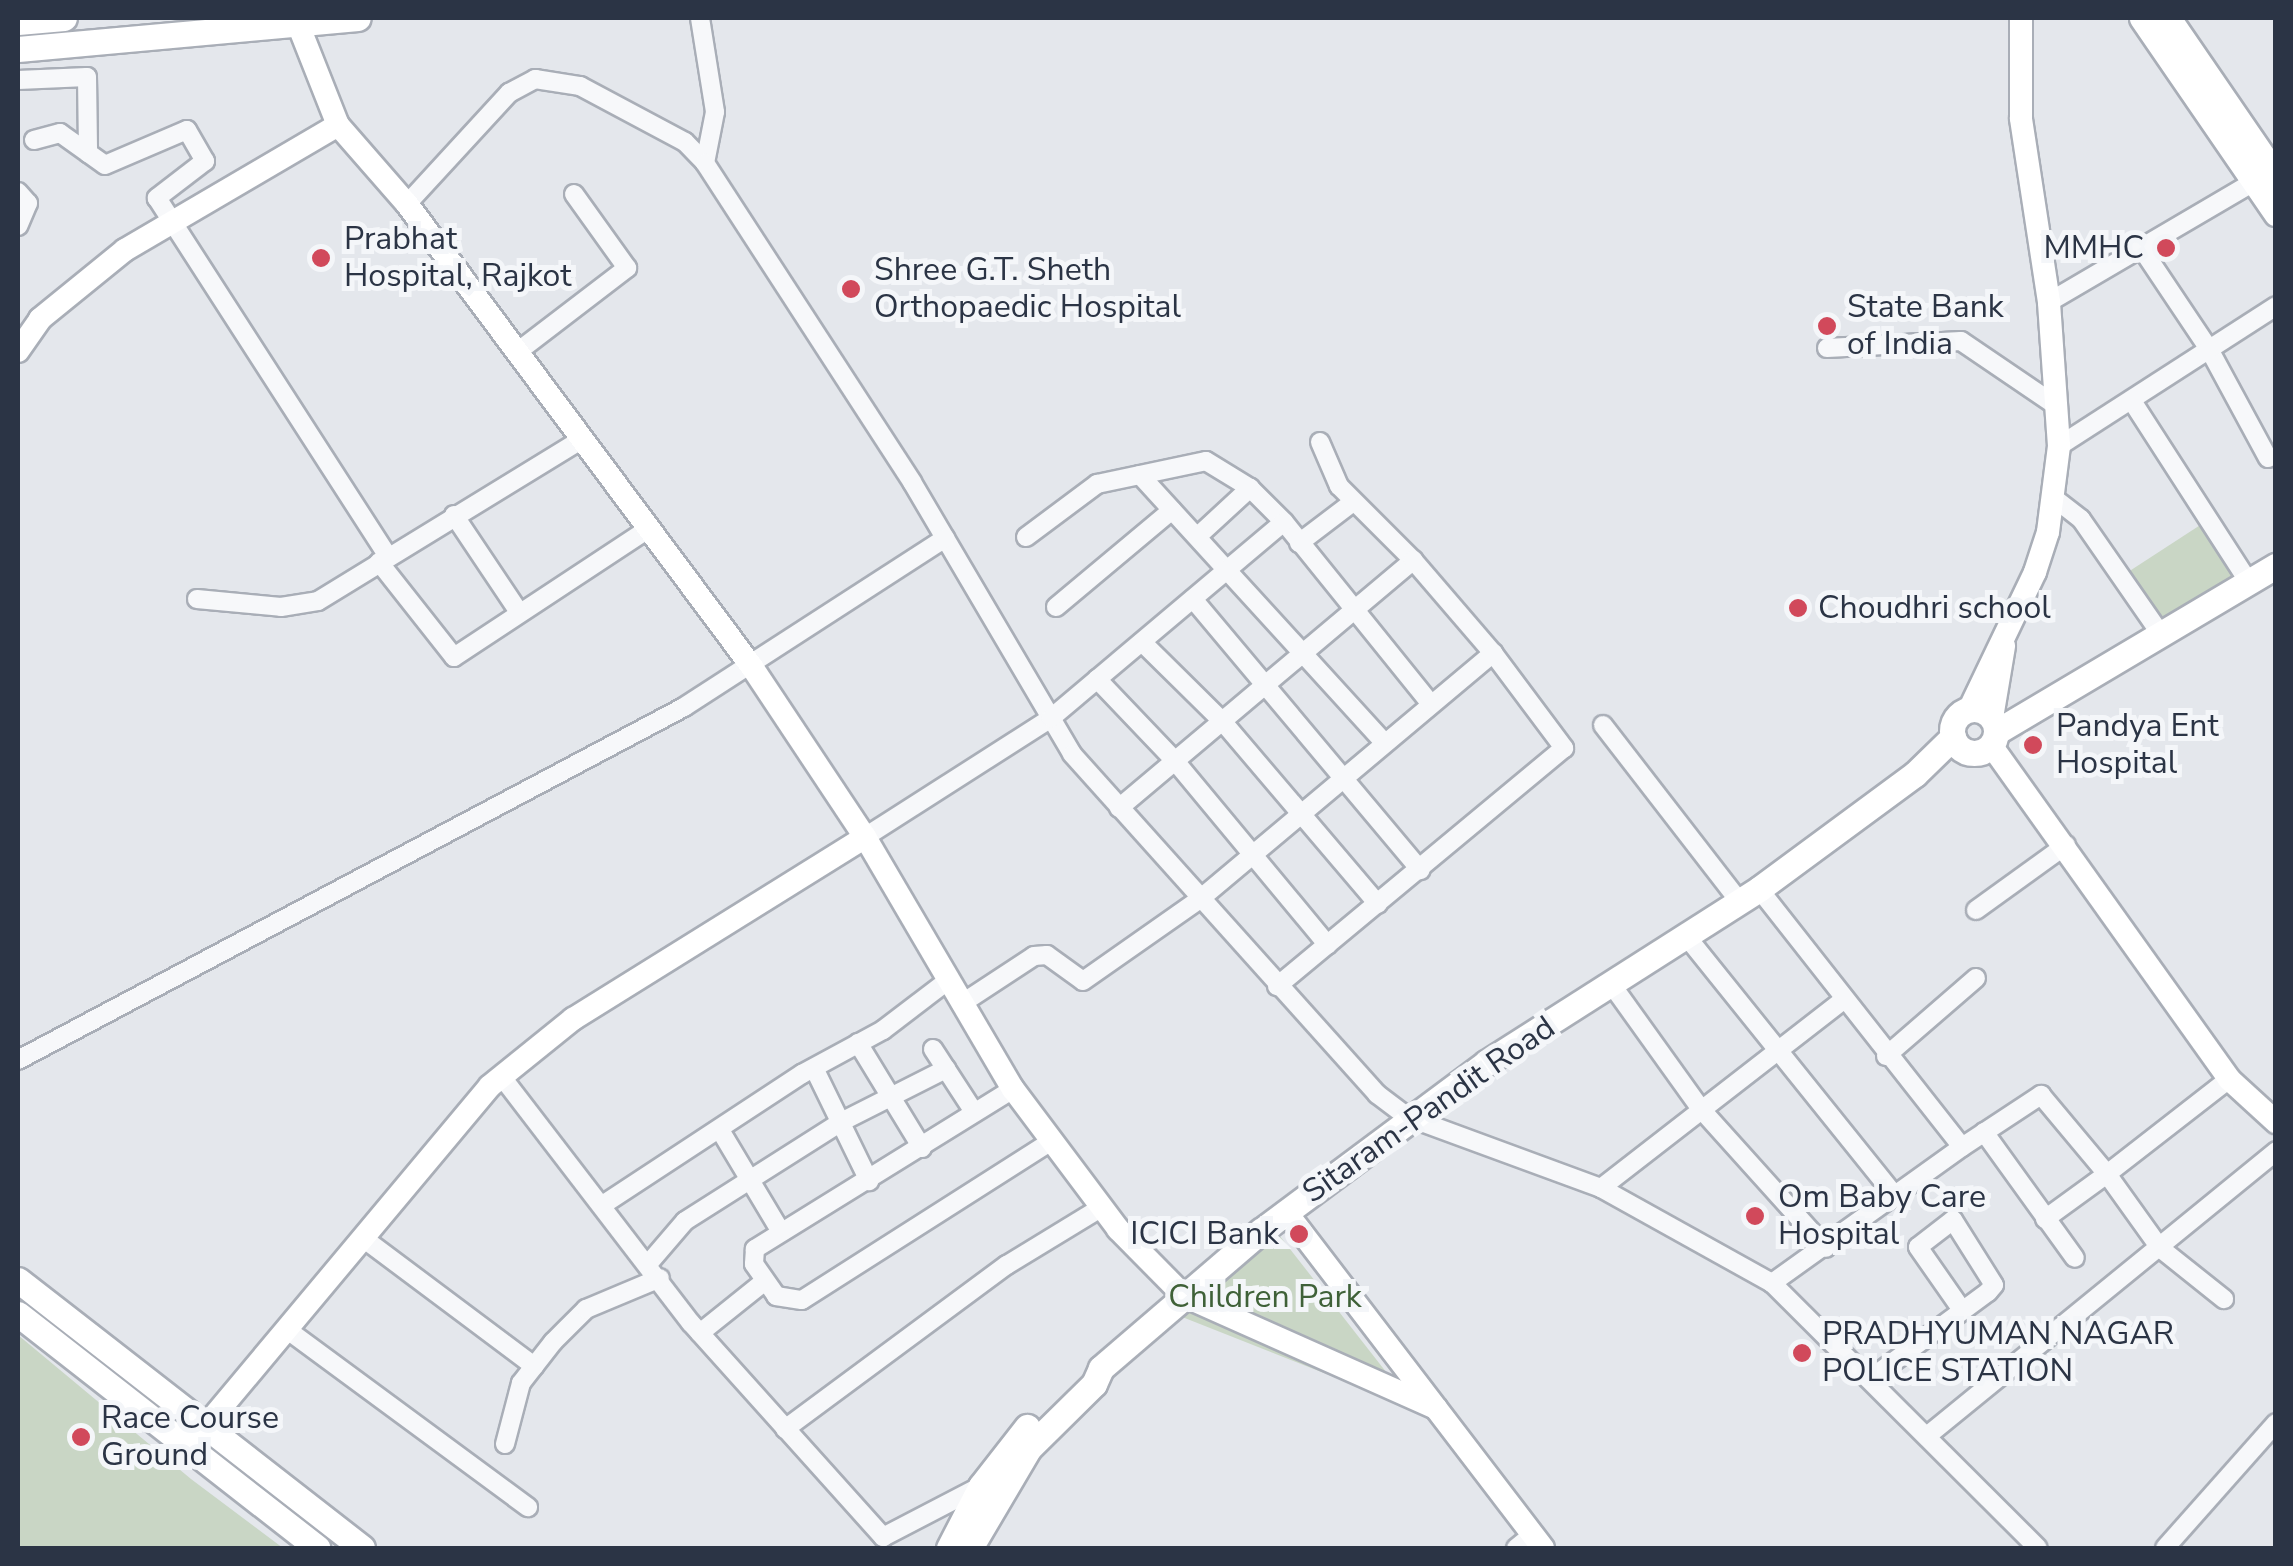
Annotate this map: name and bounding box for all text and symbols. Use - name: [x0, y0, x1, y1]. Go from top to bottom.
- place label: Prabhat Hospital, Rajkot: [344, 221, 571, 296]
- place label: MMHC: [2043, 229, 2144, 267]
- marker: MMHC: [2153, 235, 2179, 261]
- marker: Prabhat Hospital, Rajkot: [308, 245, 334, 271]
- place label: Shree G.T. Sheth Orthopaedic Hospital: [874, 252, 1181, 327]
- marker: Shree G.T. Sheth Orthopaedic Hospital: [838, 276, 864, 302]
- place label: State Bank of India: [1847, 289, 2004, 364]
- marker: State Bank of India: [1816, 315, 1838, 337]
- place label: Choudhri school: [1818, 589, 2051, 627]
- marker: Choudhri school: [1787, 597, 1809, 619]
- place label: Pandya Ent Hospital: [2056, 708, 2219, 783]
- marker: Pandya Ent Hospital: [2020, 732, 2046, 758]
- street label: Sitaram-Pandit Road: [1296, 1009, 1562, 1211]
- place label: Om Baby Care Hospital: [1778, 1179, 1986, 1254]
- marker: Om Baby Care Hospital: [1742, 1203, 1768, 1229]
- place label: ICICI Bank: [1130, 1215, 1279, 1253]
- marker: ICICI Bank: [1288, 1223, 1310, 1245]
- park label: Children Park: [1168, 1278, 1362, 1316]
- place label: PRADHYUMAN NAGAR POLICE STATION: [1822, 1316, 2174, 1391]
- marker: PRADHYUMAN NAGAR POLICE STATION: [1791, 1342, 1813, 1364]
- place label: Race Course Ground: [101, 1400, 279, 1475]
- marker: Race Course Ground: [70, 1426, 92, 1448]

